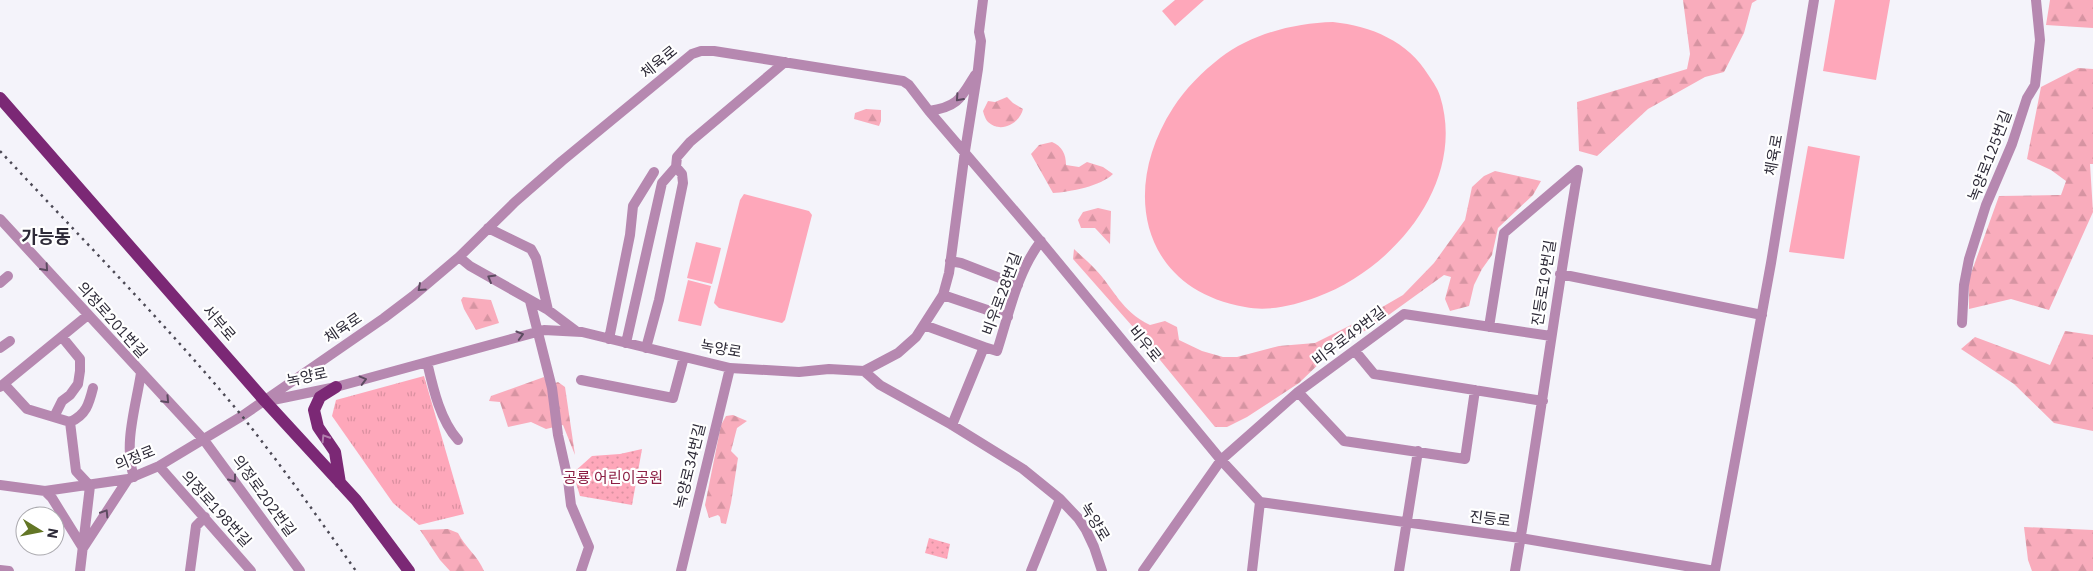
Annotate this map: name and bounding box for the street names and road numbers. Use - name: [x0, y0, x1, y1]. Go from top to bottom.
- street label: 체육로: [637, 41, 681, 82]
- street label: 녹양로125번길: [1963, 108, 2016, 204]
- street label: 체육로: [1761, 133, 1786, 177]
- street label: 진등로19번길: [1527, 238, 1560, 327]
- street label: 비우로28번길: [978, 250, 1025, 338]
- street label: 의정로201번길: [73, 278, 152, 362]
- street label: 서부로: [199, 301, 240, 345]
- street label: 비우로49번길: [1308, 302, 1389, 369]
- street label: 체육로: [320, 308, 365, 347]
- street label: 비우로: [1125, 322, 1166, 366]
- street label: 녹양로: [699, 336, 743, 361]
- street label: 녹양로: [285, 363, 329, 390]
- street label: 녹양로34번길: [670, 421, 709, 510]
- street label: 의정로: [112, 441, 158, 474]
- street label: 의정로202번길: [229, 451, 300, 540]
- street label: 의정로198번길: [177, 467, 256, 551]
- street label: 녹양로: [1077, 499, 1114, 544]
- street label: 진등로: [1468, 507, 1512, 530]

